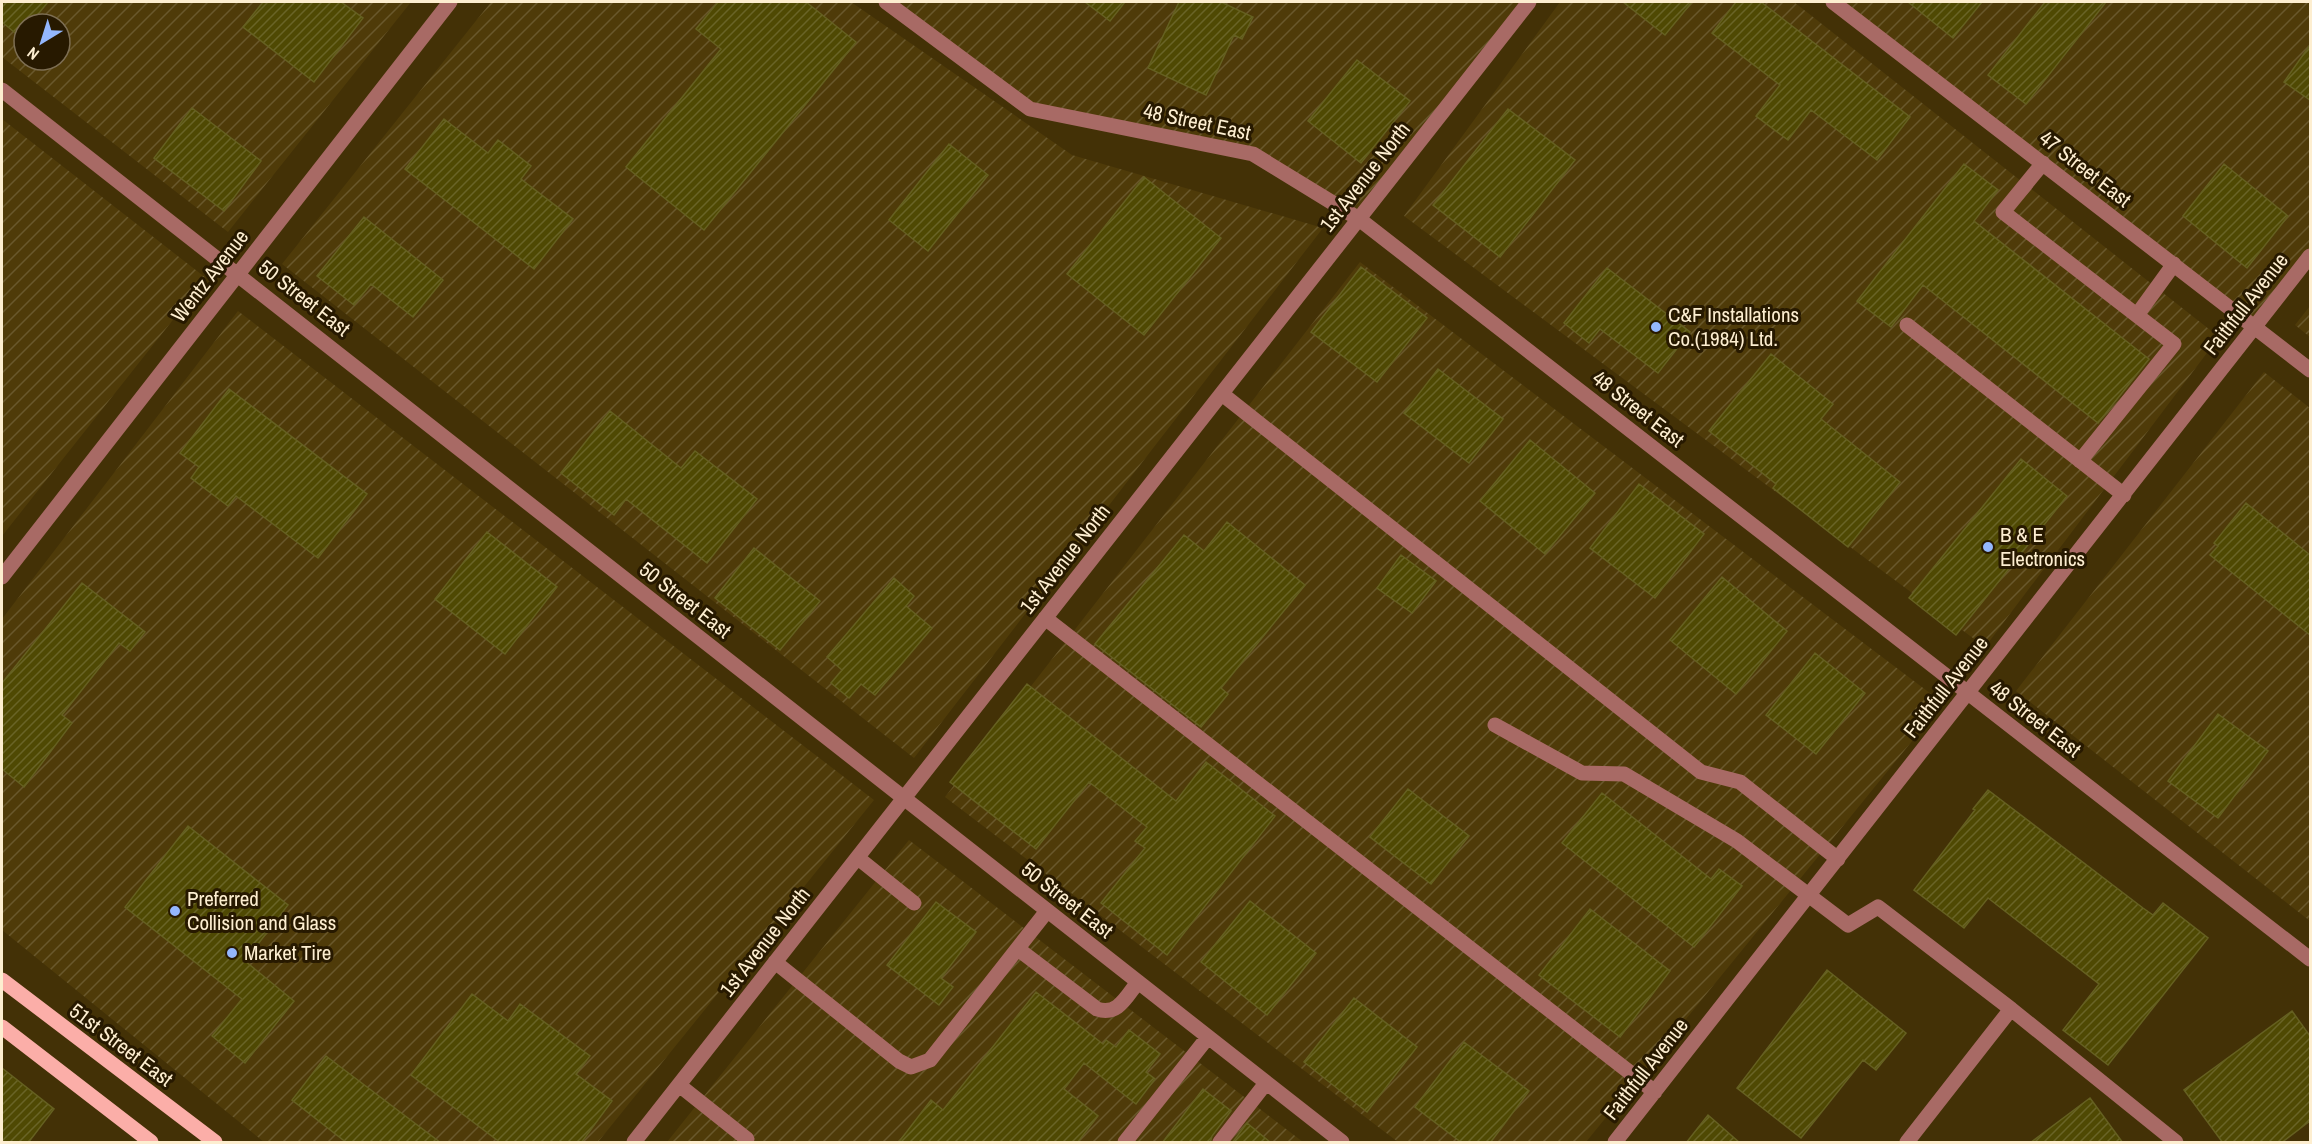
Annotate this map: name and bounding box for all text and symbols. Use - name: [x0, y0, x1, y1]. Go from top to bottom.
- north arrow: [12, 12, 72, 72]
- text: N: [22, 42, 43, 65]
- street label: 48 Street East: [1141, 96, 1254, 147]
- street label: 1st Avenue North: [1313, 116, 1417, 238]
- street label: 47 Street East: [2033, 124, 2137, 214]
- street label: Wentz Avenue: [164, 223, 255, 328]
- street label: Faithfull Avenue: [2197, 247, 2295, 361]
- street label: 50 Street East: [252, 253, 356, 343]
- place label: C&F Installations Co.(1984) Ltd.: [1668, 300, 1799, 353]
- marker: C&F Installations Co.(1984) Ltd.: [1649, 320, 1663, 334]
- street label: 48 Street East: [1586, 364, 1690, 454]
- street label: 1st Avenue North: [1013, 498, 1117, 620]
- place label: B & E Electronics: [2000, 520, 2085, 573]
- marker: B & E Electronics: [1981, 540, 1995, 554]
- street label: 50 Street East: [633, 555, 737, 645]
- street label: Faithfull Avenue: [1897, 630, 1995, 744]
- street label: 48 Street East: [1983, 674, 2087, 764]
- street label: 50 Street East: [1015, 855, 1119, 945]
- street label: 1st Avenue North: [713, 881, 817, 1003]
- place label: Preferred Collision and Glass: [187, 884, 336, 937]
- marker: Preferred Collision and Glass: [168, 904, 182, 918]
- place label: Market Tire: [244, 938, 331, 967]
- marker: Market Tire: [225, 946, 239, 960]
- street label: 51st Street East: [64, 996, 179, 1093]
- street label: Faithfull Avenue: [1597, 1012, 1695, 1126]

